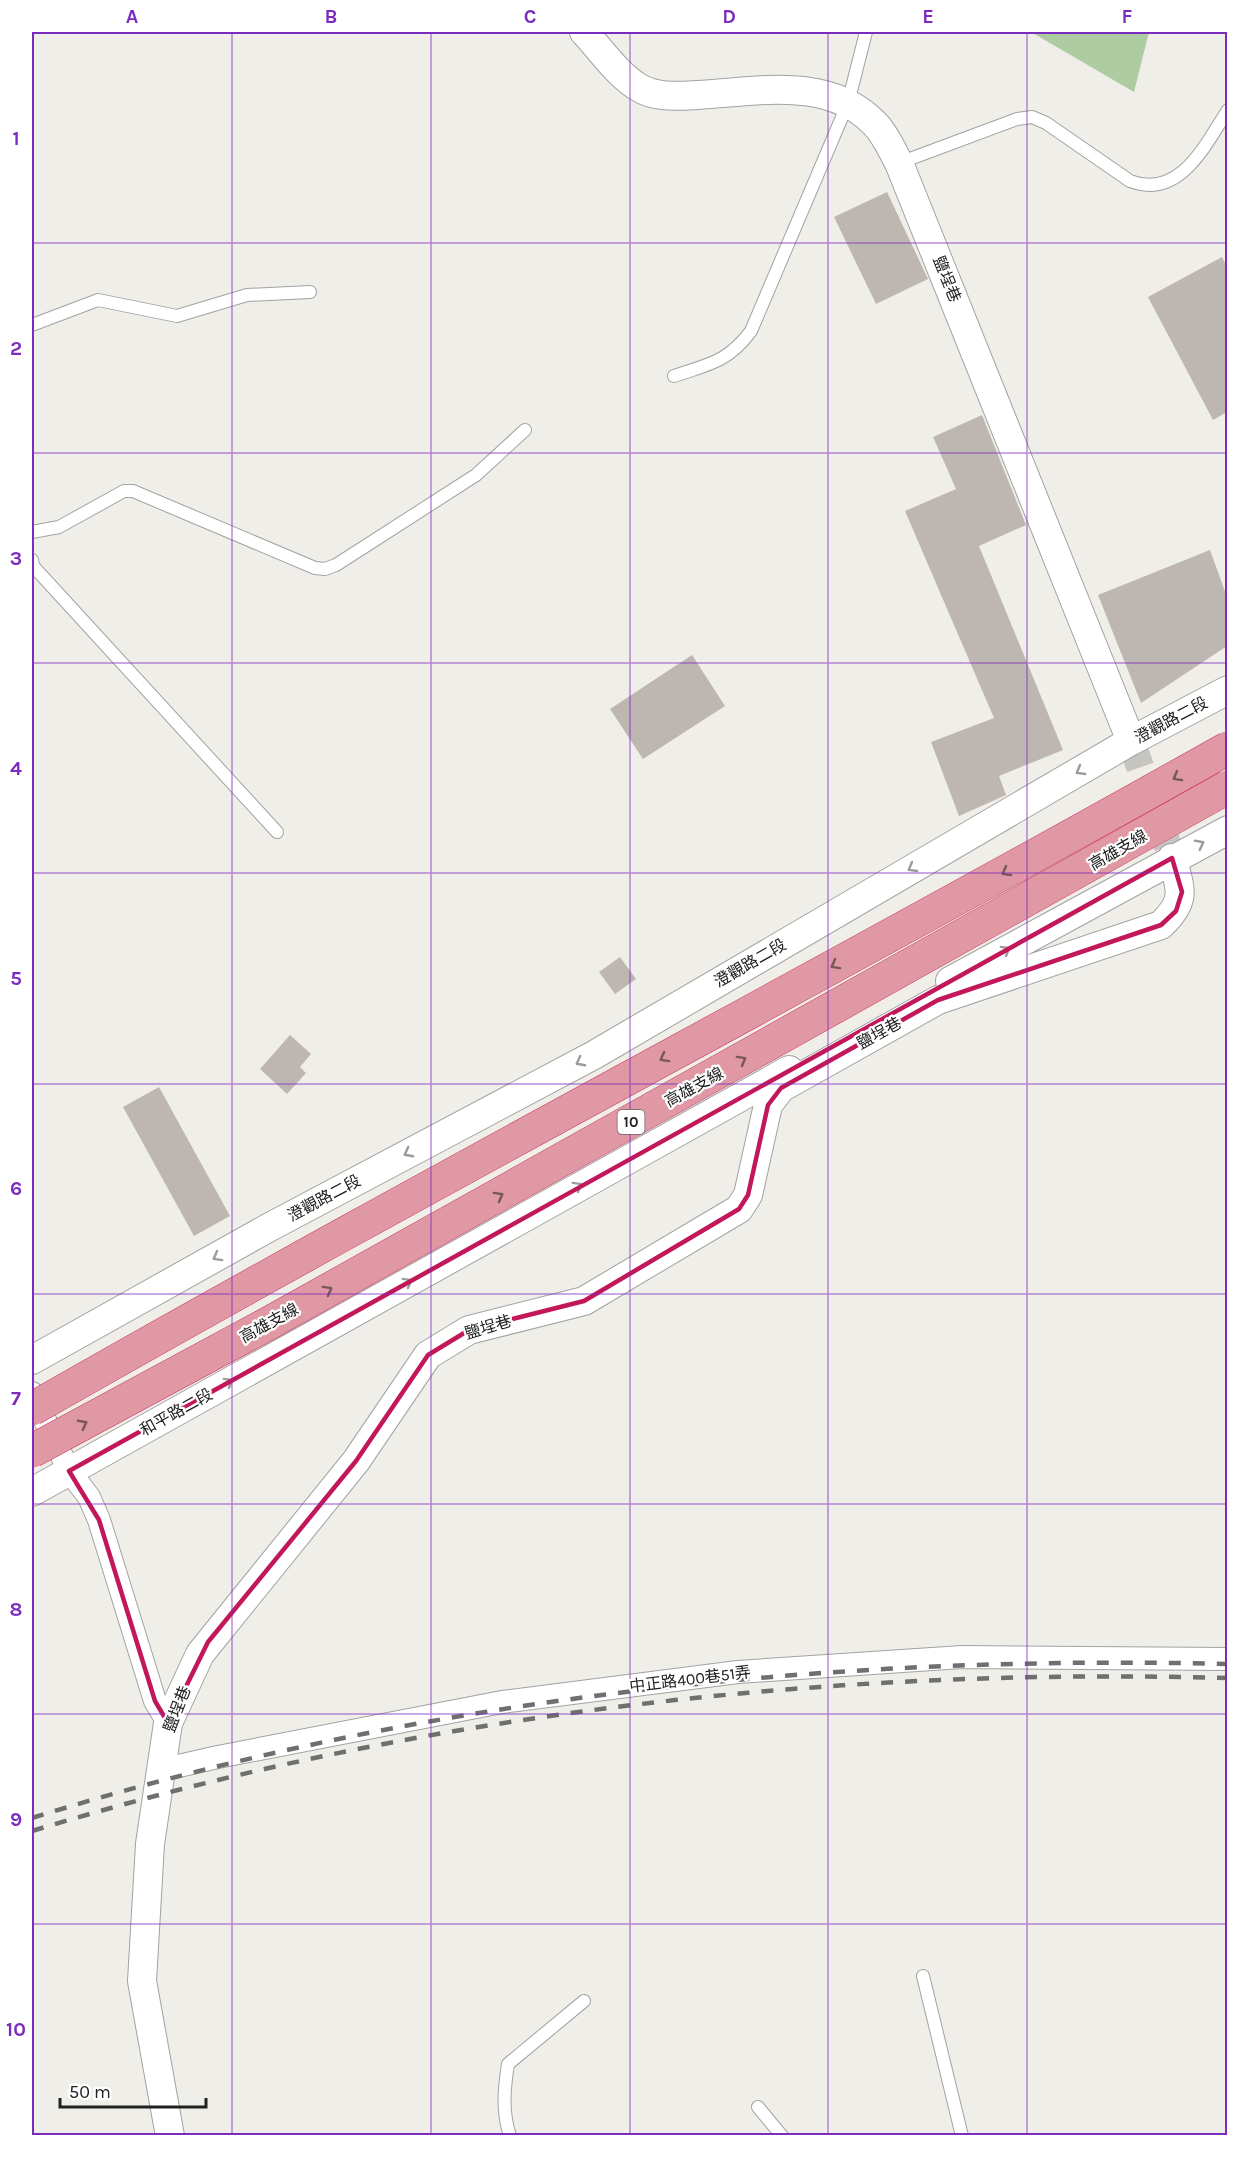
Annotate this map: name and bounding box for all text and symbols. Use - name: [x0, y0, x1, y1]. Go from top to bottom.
- text: A: [126, 5, 139, 28]
- text: B: [325, 5, 337, 28]
- text: C: [524, 5, 536, 28]
- text: D: [722, 5, 736, 28]
- text: E: [922, 5, 934, 28]
- text: F: [1122, 5, 1133, 28]
- text: 1: [12, 127, 20, 150]
- street label: 鹽埕巷: [929, 253, 965, 305]
- text: 2: [10, 337, 22, 360]
- text: 3: [10, 547, 22, 570]
- street label: 澄觀路二段: [1131, 693, 1211, 747]
- text: 4: [10, 757, 22, 780]
- one-way arrow: [1076, 763, 1087, 775]
- one-way arrow: [1172, 770, 1183, 781]
- street label: 高雄支線: [1086, 826, 1150, 874]
- one-way arrow: [1194, 840, 1204, 851]
- one-way arrow: [908, 861, 918, 873]
- one-way arrow: [1002, 865, 1012, 876]
- street label: 澄觀路二段: [711, 935, 789, 991]
- one-way arrow: [1000, 946, 1010, 957]
- one-way arrow: [831, 958, 841, 969]
- text: 5: [10, 967, 22, 990]
- street label: 鹽埕巷: [853, 1013, 905, 1053]
- one-way arrow: [659, 1051, 670, 1062]
- one-way arrow: [576, 1055, 586, 1066]
- one-way arrow: [736, 1056, 746, 1067]
- street label: 高雄支線: [661, 1063, 727, 1111]
- road number: 10: [618, 1110, 644, 1134]
- one-way arrow: [403, 1146, 414, 1158]
- street label: 澄觀路二段: [284, 1171, 364, 1225]
- text: 6: [10, 1177, 22, 1200]
- one-way arrow: [572, 1182, 582, 1194]
- one-way arrow: [492, 1191, 503, 1203]
- one-way arrow: [212, 1249, 223, 1261]
- one-way arrow: [402, 1278, 412, 1289]
- one-way arrow: [322, 1286, 332, 1298]
- street label: 高雄支線: [236, 1299, 302, 1347]
- street label: 鹽埕巷: [462, 1311, 514, 1343]
- one-way arrow: [223, 1378, 234, 1389]
- street label: 和平路二段: [136, 1384, 216, 1440]
- text: 7: [11, 1387, 21, 1410]
- one-way arrow: [77, 1420, 87, 1431]
- text: 8: [10, 1598, 22, 1621]
- street label: 中正路400巷51弄: [628, 1662, 752, 1696]
- street label: 鹽埕巷: [160, 1683, 194, 1735]
- text: 9: [10, 1808, 22, 1831]
- text: 10: [6, 2018, 26, 2041]
- scale bar: [60, 2071, 206, 2109]
- text: 50 m: [69, 2081, 111, 2103]

